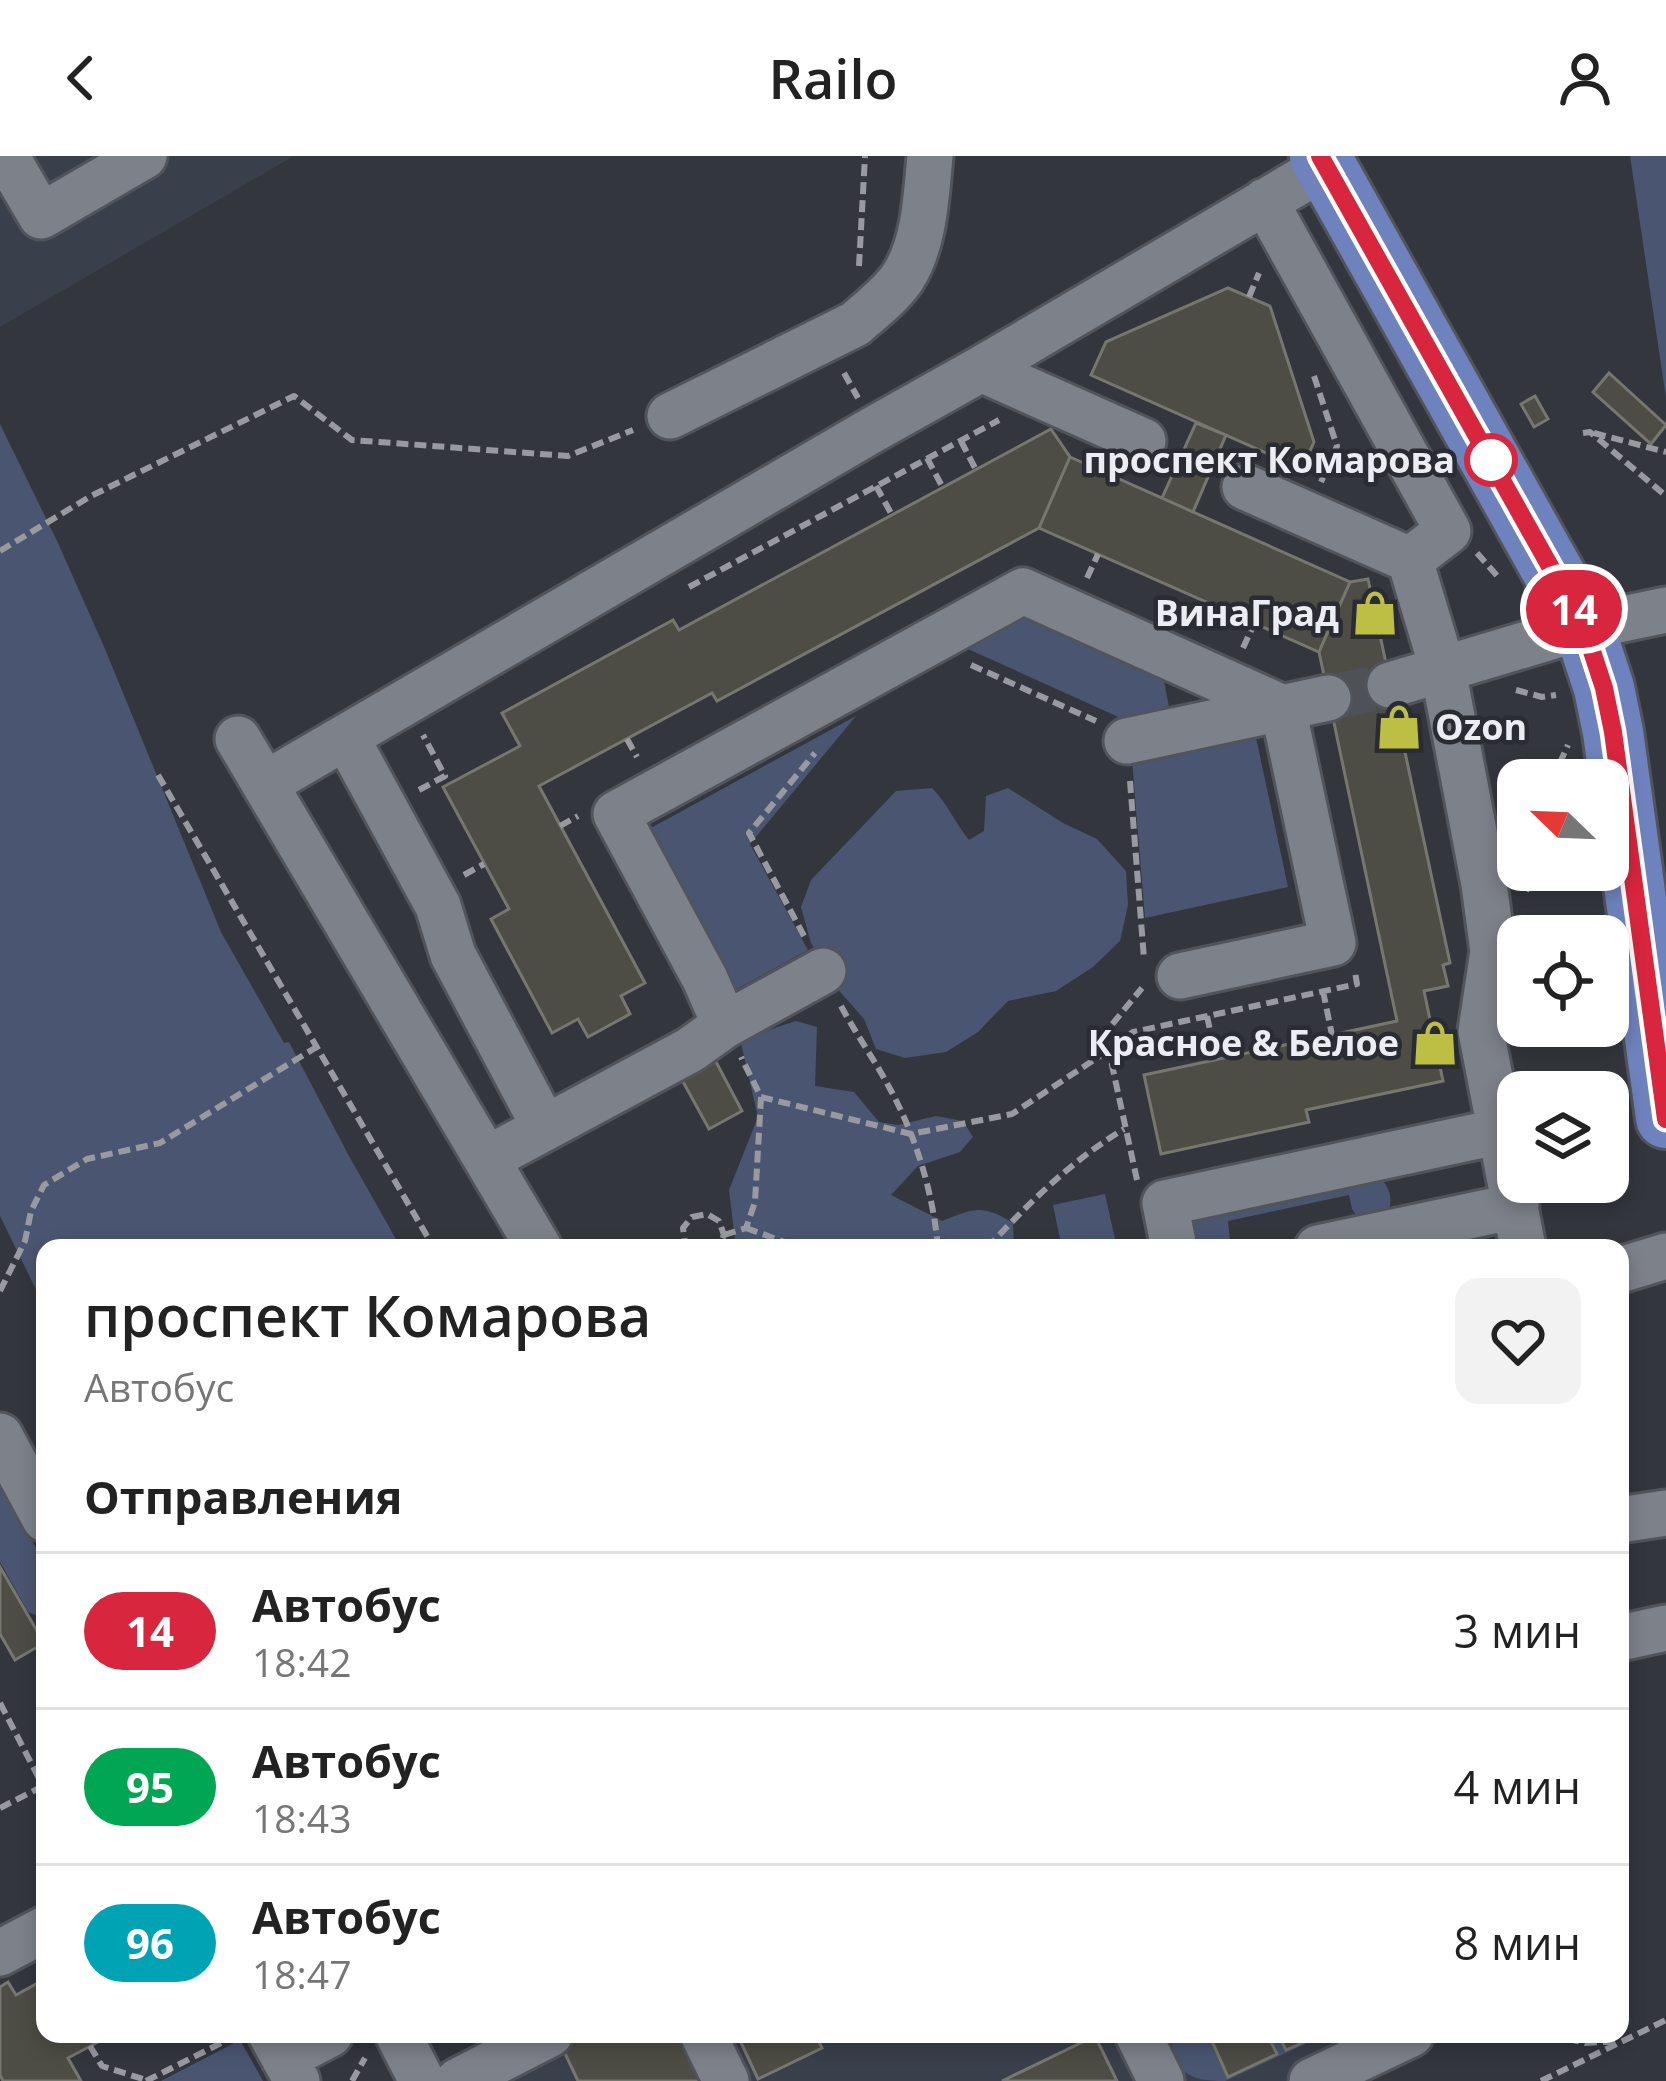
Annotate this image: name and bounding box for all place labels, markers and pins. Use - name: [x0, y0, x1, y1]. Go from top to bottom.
- place label: проспект Комарова: [1084, 435, 1455, 484]
- marker: проспект Комарова: [1466, 435, 1516, 485]
- place label: ВинаГрад: [1155, 588, 1339, 637]
- shop icon: ВинаГрад: [1350, 588, 1400, 638]
- shop icon: Ozon: [1374, 702, 1424, 752]
- place label: Ozon: [1435, 702, 1527, 751]
- place label: Красное & Белое: [1088, 1018, 1399, 1067]
- shop icon: Красное & Белое: [1410, 1018, 1460, 1068]

